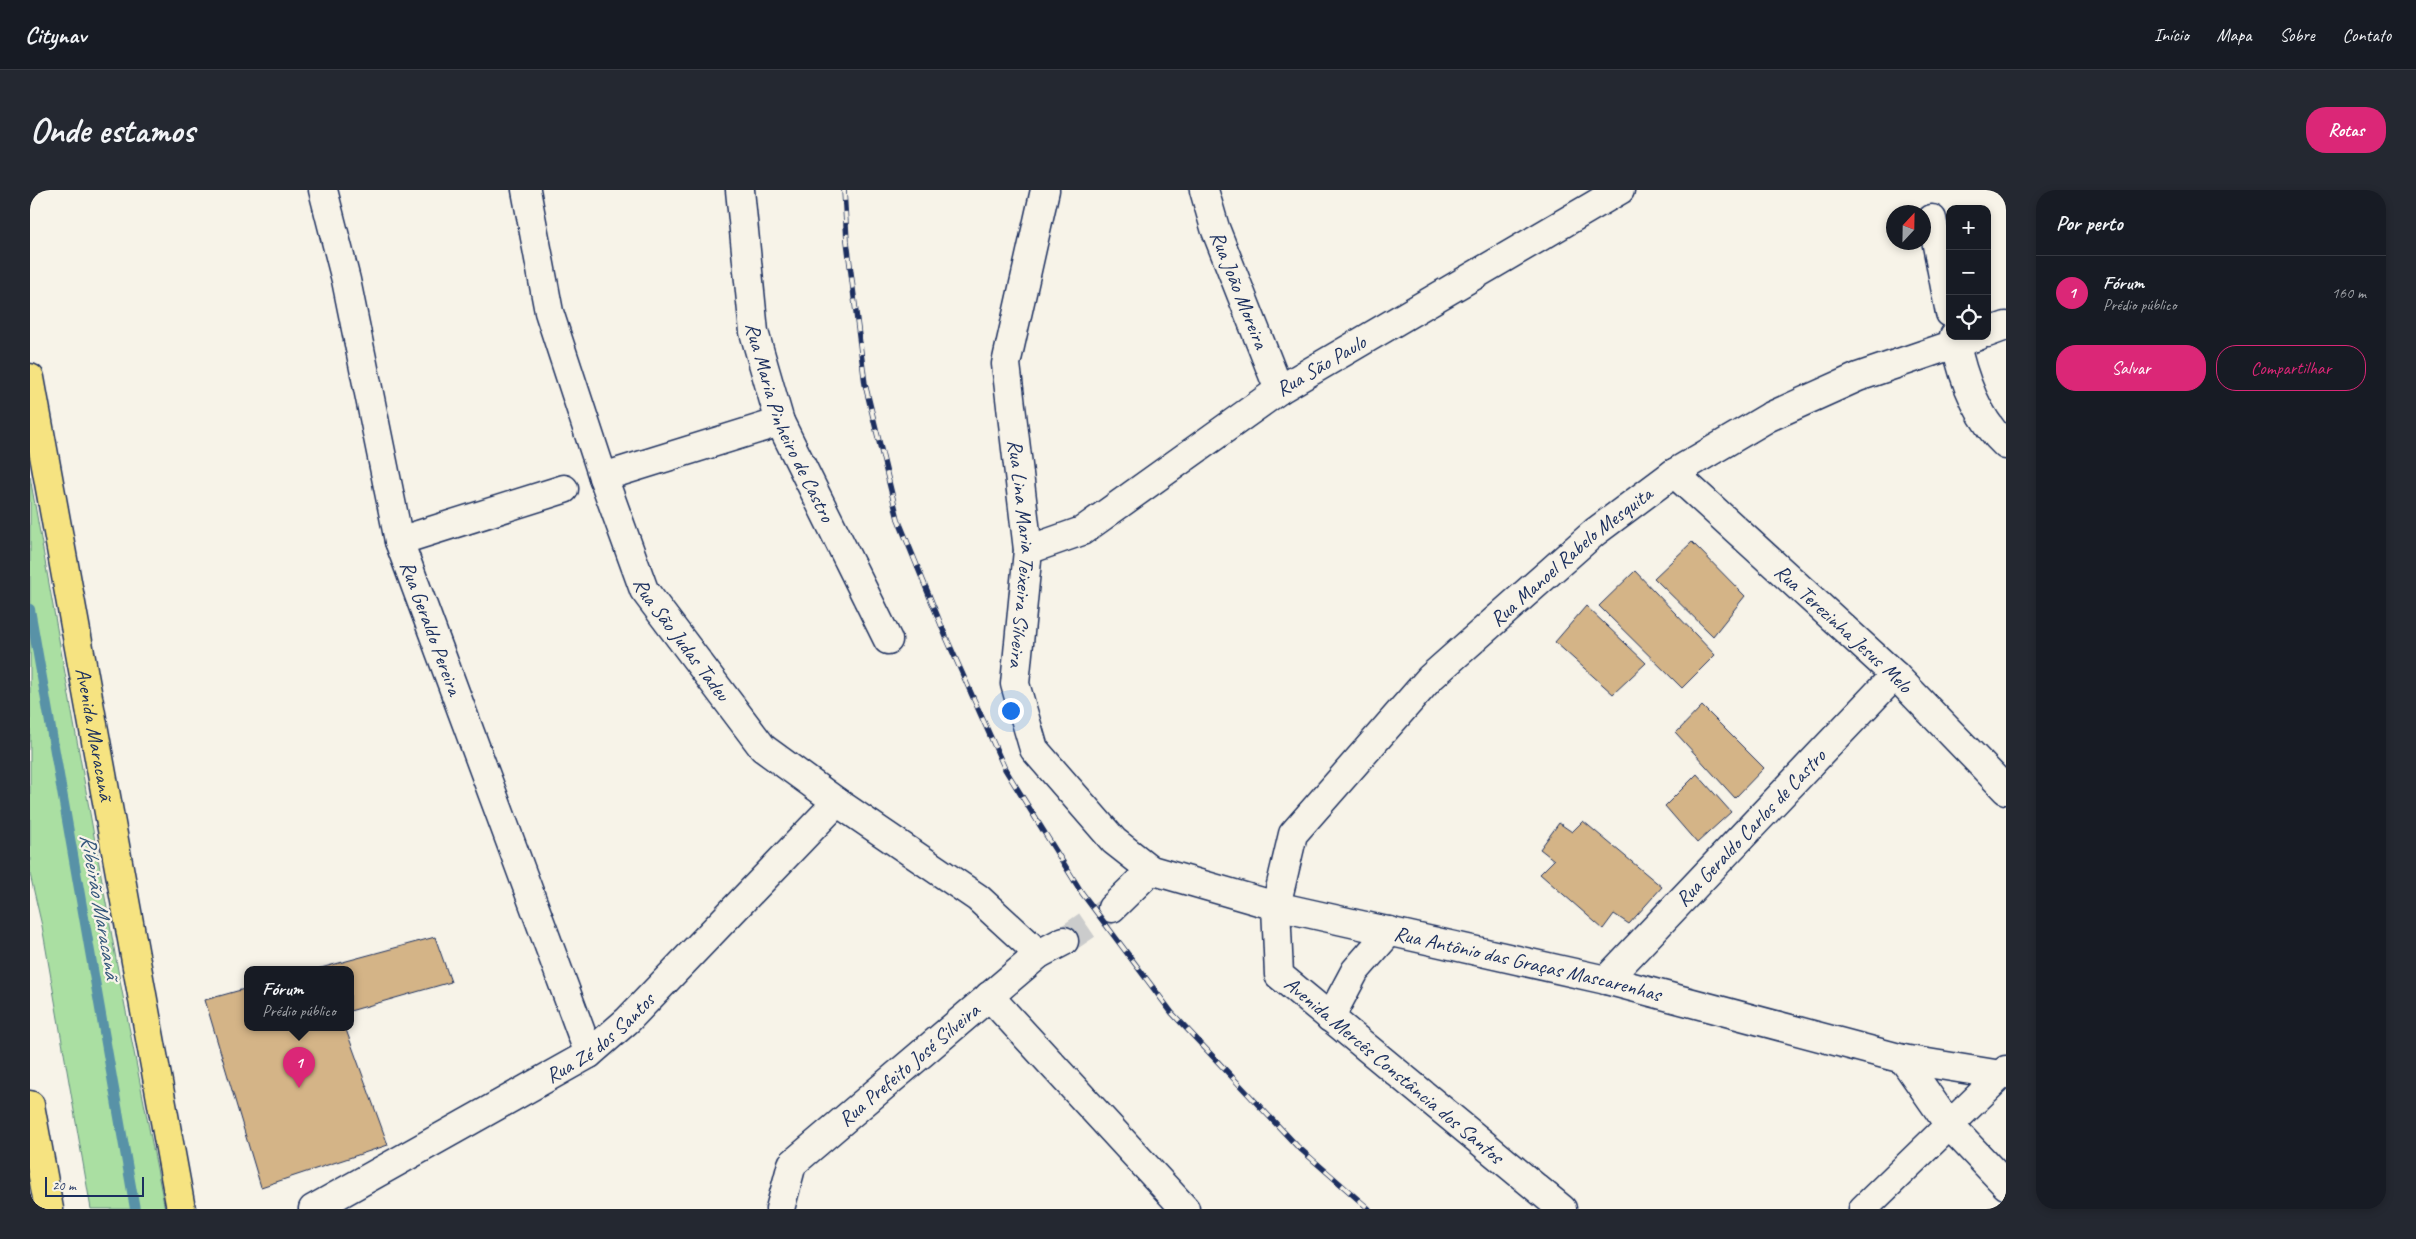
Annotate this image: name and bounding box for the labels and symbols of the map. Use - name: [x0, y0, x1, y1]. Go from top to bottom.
- north arrow: [1886, 205, 1931, 250]
- street label: Rua João Moreira: [1204, 227, 1275, 354]
- street label: Rua Maria Pinheiro de Castro: [740, 322, 841, 527]
- street label: Rua São Paulo: [1271, 328, 1372, 402]
- street label: Rua Lina Maria Teixeira Silveira: [1002, 438, 1041, 670]
- street label: Rua Manoel Rabelo Mesquita: [1484, 479, 1659, 632]
- street label: Rua Geraldo Pereira: [394, 557, 469, 701]
- street label: Rua Terezinha Jesus Melo: [1769, 558, 1919, 699]
- street label: Rua São Judas Tadeu: [628, 575, 737, 707]
- street label: Avenida Maracanã: [70, 666, 120, 805]
- your location: [998, 698, 1024, 724]
- street label: Rua Geraldo Carlos de Castro: [1670, 742, 1832, 912]
- water label: Ribeirão Maracanã: [74, 832, 127, 986]
- street label: Rua Antônio das Graças Mascarenhas: [1392, 920, 1666, 1008]
- street label: Avenida Mercês Constância dos Santos: [1279, 971, 1510, 1170]
- street label: Rua Zé dos Santos: [541, 986, 661, 1089]
- street label: Rua Prefeito José Silveira: [833, 996, 986, 1132]
- pin: 1: [283, 1047, 315, 1088]
- scale bar: [45, 1174, 144, 1197]

